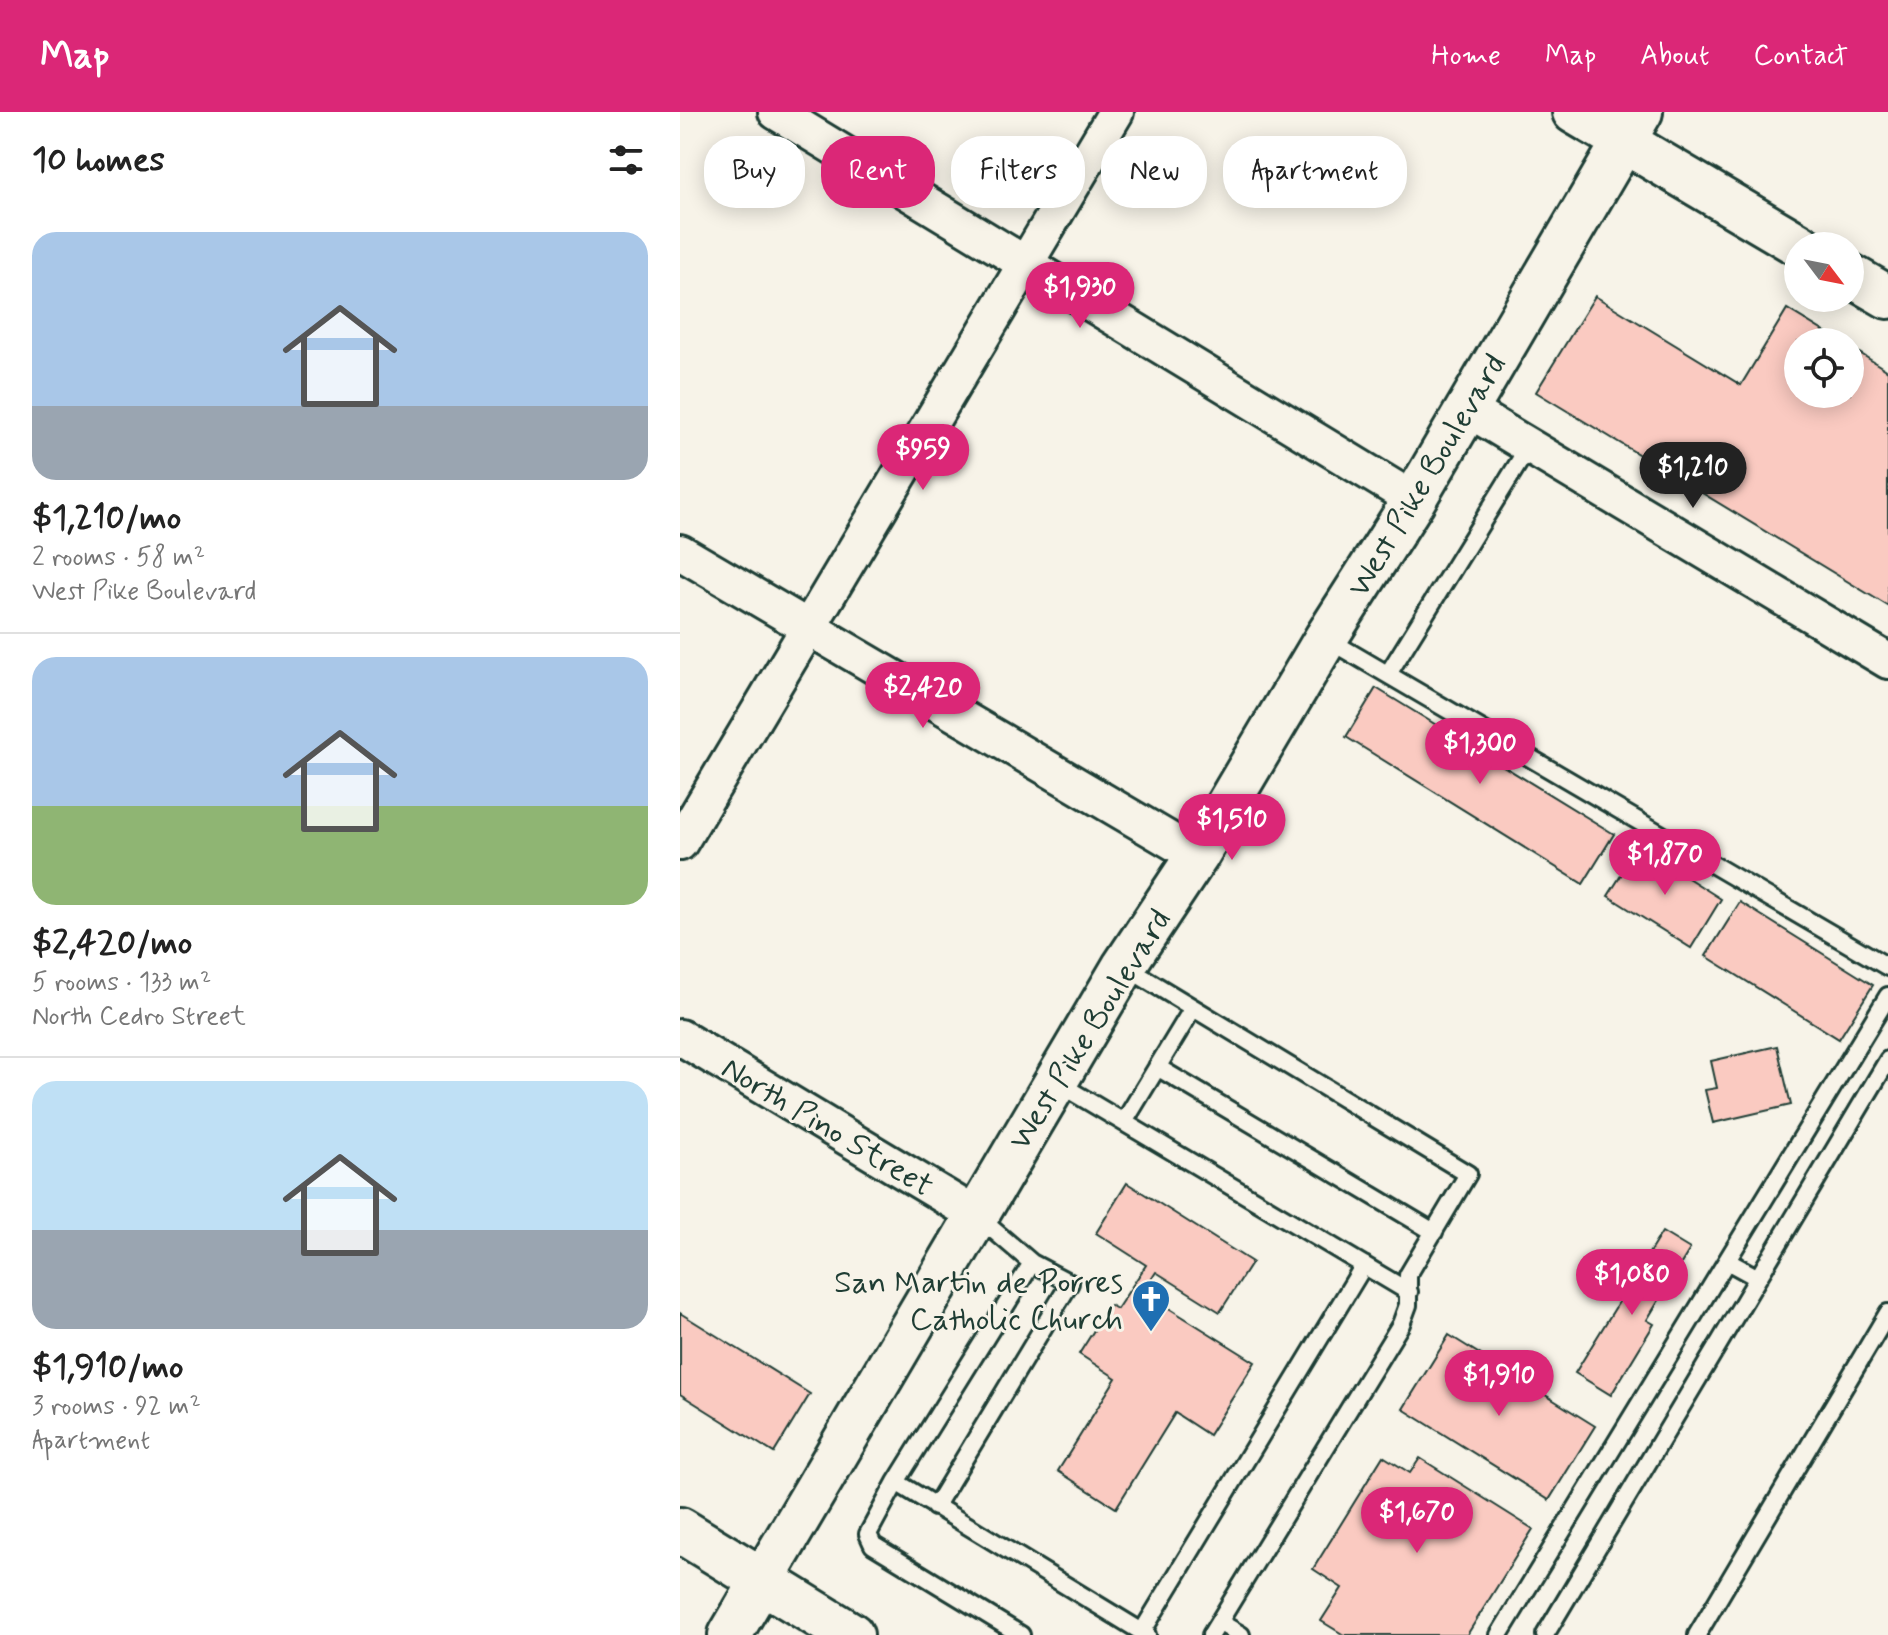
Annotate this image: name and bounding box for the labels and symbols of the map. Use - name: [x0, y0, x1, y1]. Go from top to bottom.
- north arrow: [1784, 232, 1864, 312]
- pin: $1,930: [1015, 262, 1145, 330]
- street label: West Pike Boulevard: [1339, 347, 1517, 605]
- pin: $959: [876, 424, 970, 492]
- pin: $1,210: [1628, 442, 1758, 510]
- pin: $2,420: [858, 662, 988, 730]
- pin: $1,300: [1415, 718, 1545, 786]
- pin: $1,510: [1167, 794, 1297, 862]
- pin: $1,870: [1600, 829, 1730, 897]
- street label: West Pike Boulevard: [1000, 902, 1182, 1158]
- street label: North Pino Street: [713, 1048, 941, 1208]
- pin: $1,080: [1567, 1249, 1697, 1317]
- place label: San Martin de Porres Catholic Church: [834, 1262, 1123, 1341]
- church icon: San Martin de Porres Catholic Church: [1130, 1278, 1172, 1333]
- pin: $1,910: [1434, 1350, 1564, 1418]
- pin: $1,670: [1352, 1487, 1482, 1555]

